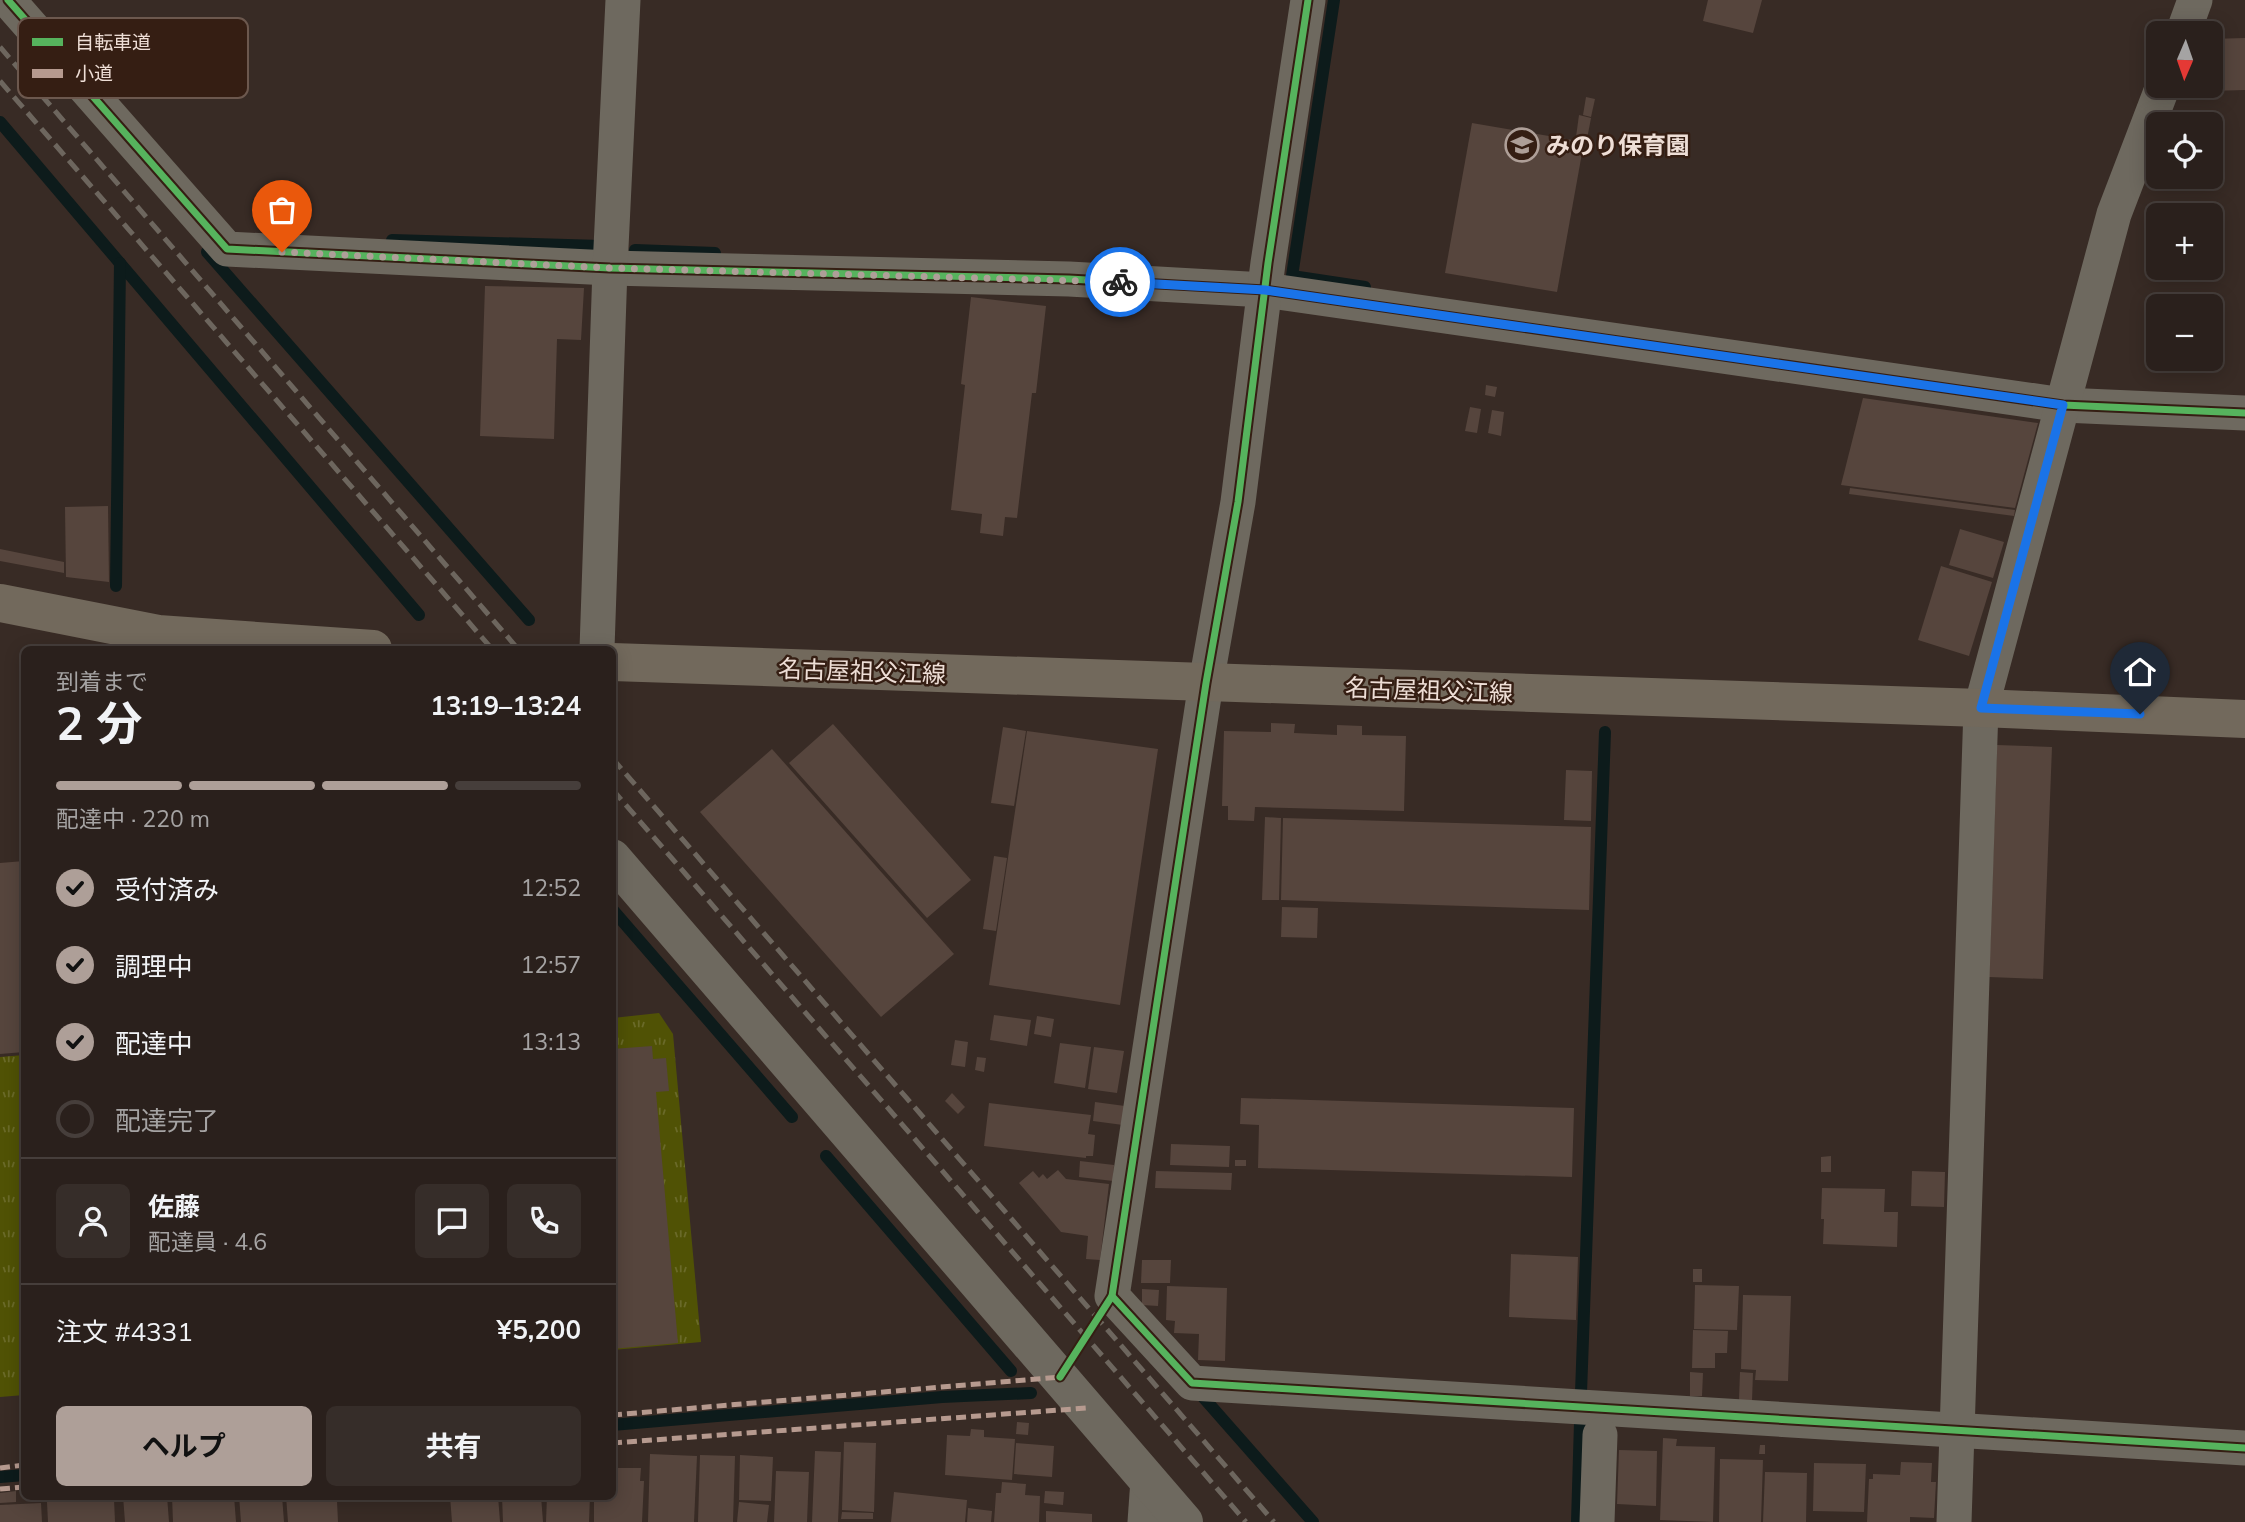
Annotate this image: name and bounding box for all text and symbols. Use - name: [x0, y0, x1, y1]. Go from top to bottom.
- legend: [18, 18, 248, 98]
- north arrow: [2146, 21, 2222, 98]
- map controls: [2146, 21, 2223, 371]
- text: 自転車道: [75, 30, 151, 54]
- text: 小道: [75, 61, 113, 85]
- button: locate: [2146, 112, 2223, 189]
- school or university icon: みのり保育園: [1503, 126, 1541, 164]
- place label: みのり保育園: [1546, 130, 1690, 160]
- pin: [252, 180, 312, 252]
- icon: bag: [263, 191, 301, 229]
- button: +: [2146, 203, 2223, 280]
- courier: [1085, 247, 1155, 317]
- icon: bike: [1101, 263, 1139, 301]
- button: −: [2146, 294, 2223, 371]
- pin: [2110, 642, 2170, 714]
- street label: 名古屋祖父江線: [778, 653, 946, 689]
- icon: home: [2121, 653, 2159, 691]
- text: 到着まで: [56, 667, 148, 696]
- street label: 名古屋祖父江線: [1345, 672, 1513, 708]
- text: 13:19–13:24: [430, 689, 581, 722]
- text: 2 分: [56, 694, 142, 752]
- text: 配達中 · 220 m: [56, 804, 210, 833]
- icon: check: [56, 869, 94, 907]
- text: 受付済み: [115, 873, 219, 906]
- text: 12:52: [521, 873, 581, 902]
- icon: check: [56, 946, 94, 984]
- text: 調理中: [115, 950, 193, 983]
- text: 12:57: [521, 950, 581, 979]
- icon: check: [56, 1023, 94, 1061]
- text: 配達中: [115, 1027, 193, 1060]
- text: 13:13: [521, 1027, 581, 1056]
- text: 配達完了: [115, 1104, 219, 1137]
- button: person: [56, 1184, 130, 1258]
- button: chat: [415, 1184, 489, 1258]
- button: phone: [507, 1184, 581, 1258]
- text: 佐藤: [148, 1190, 200, 1223]
- text: 配達員 · 4.6: [148, 1227, 267, 1256]
- text: ¥5,200: [497, 1313, 581, 1346]
- text: 注文 #4331: [56, 1315, 193, 1348]
- button: ヘルプ: [56, 1406, 312, 1486]
- button: 共有: [326, 1406, 581, 1486]

